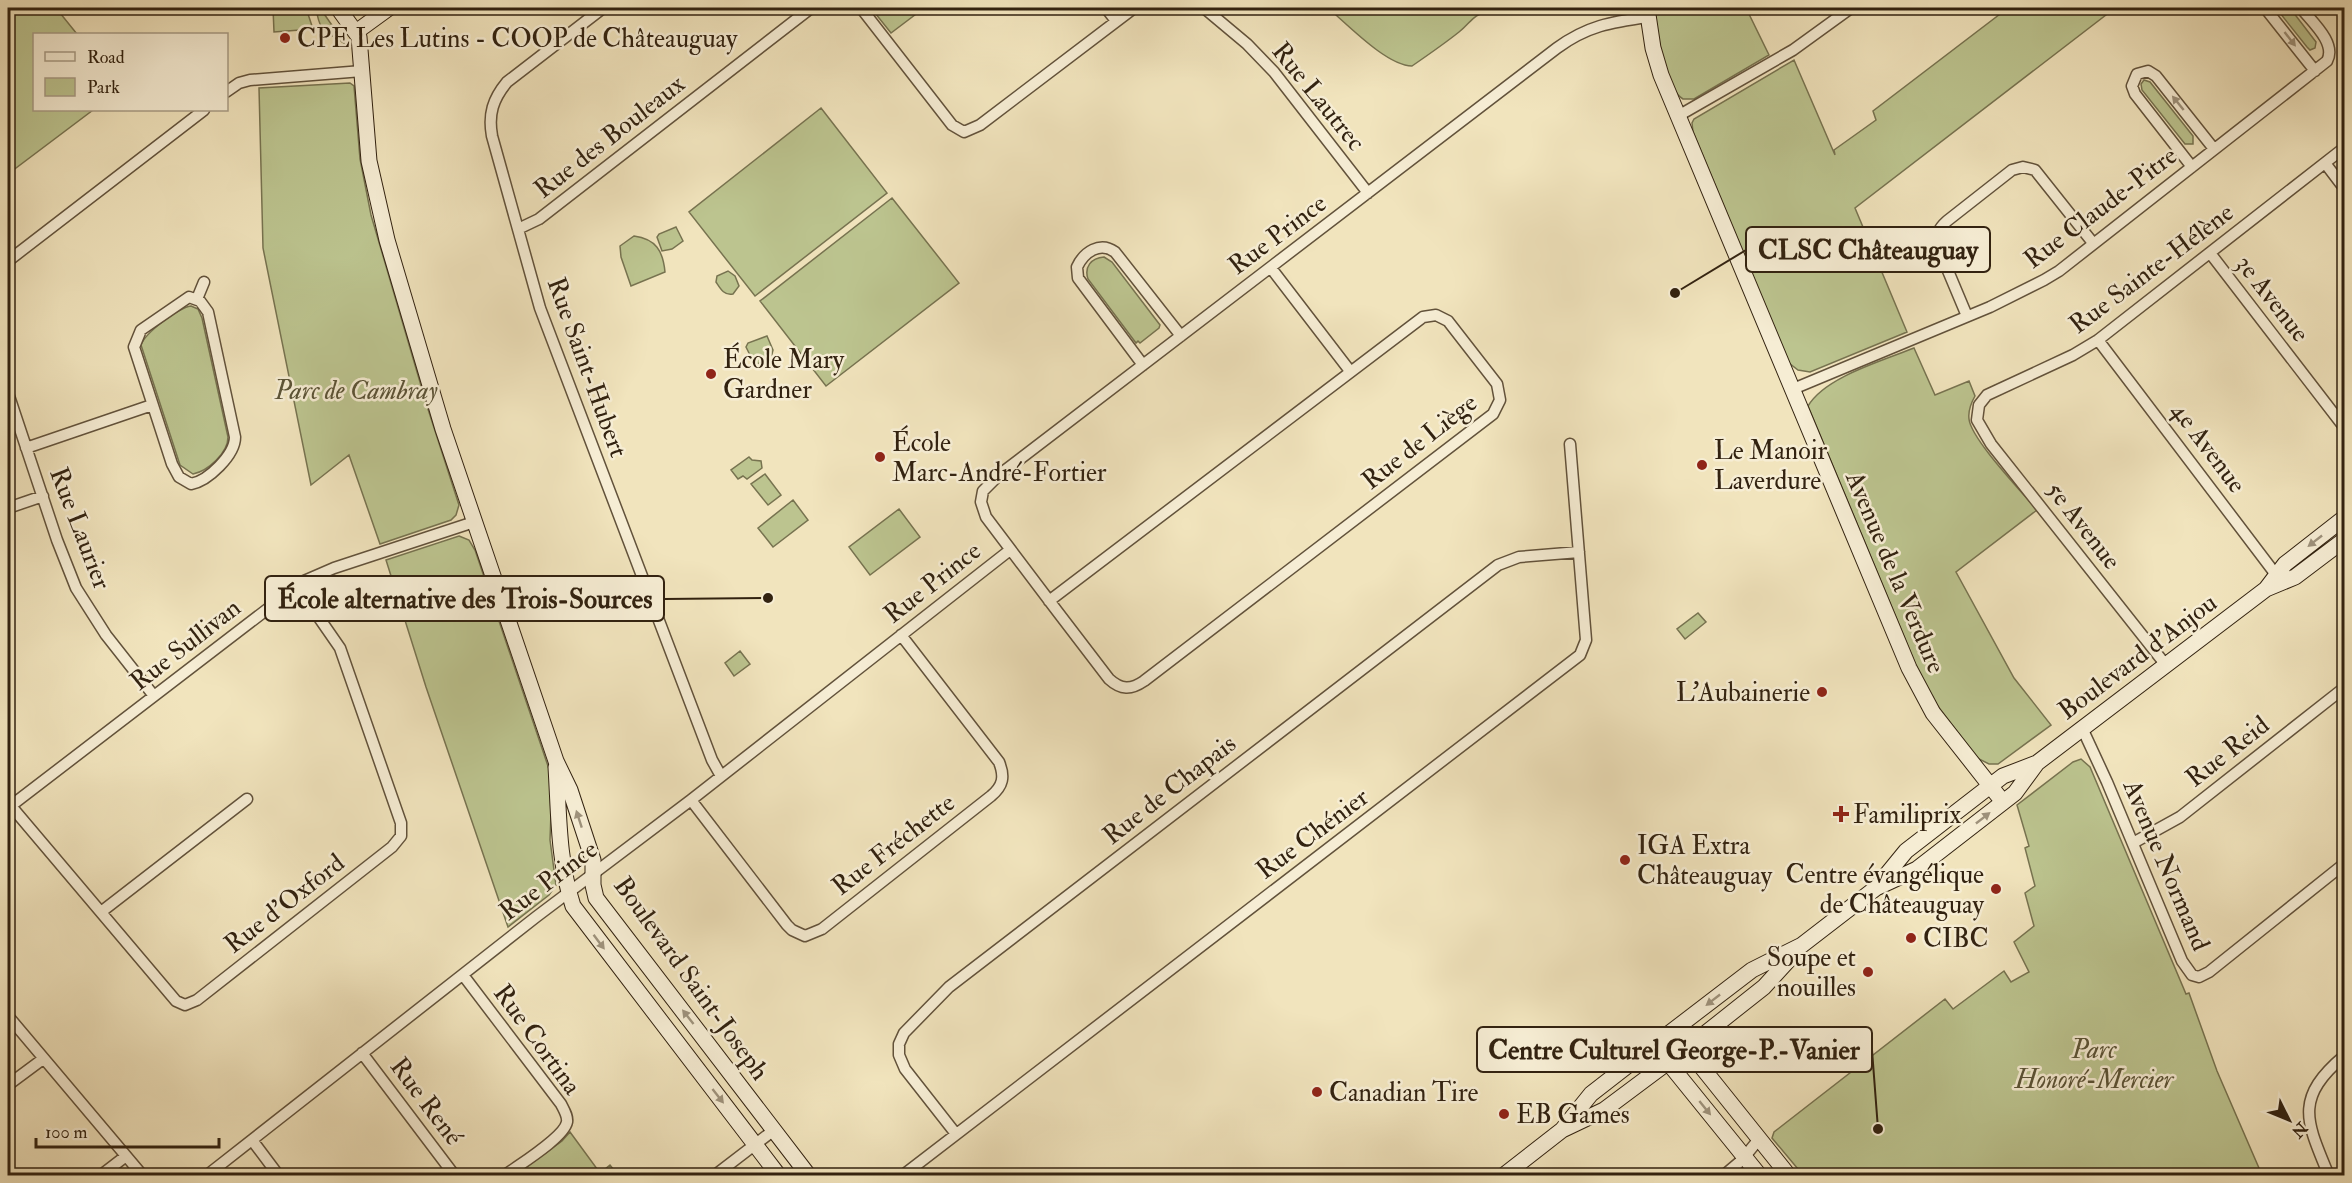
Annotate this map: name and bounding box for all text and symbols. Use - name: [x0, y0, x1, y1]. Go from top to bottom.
- place label: CPE Les Lutins - COOP de Châteauguay: [297, 23, 738, 55]
- marker: CPE Les Lutins - COOP de Châteauguay: [278, 31, 292, 45]
- one-way arrow: [2284, 32, 2296, 47]
- legend: [33, 33, 228, 111]
- street label: Rue Lautrec: [1265, 36, 1372, 157]
- text: Road: [87, 46, 125, 69]
- street label: Rue des Bouleaux: [528, 68, 692, 206]
- text: Park: [87, 76, 120, 99]
- one-way arrow: [2172, 96, 2184, 111]
- street label: Rue Claude-Pitre: [2018, 140, 2184, 276]
- street label: Rue Prince: [1222, 188, 1333, 282]
- street label: Rue Sainte-Hélène: [2063, 197, 2240, 341]
- callout: CLSC Châteauguay: [1746, 227, 1990, 272]
- text: CLSC Châteauguay: [1758, 234, 1979, 268]
- street label: 3e Avenue: [2228, 249, 2316, 349]
- street label: Rue Saint-Hubert: [540, 273, 634, 462]
- place label: École Mary Gardner: [723, 342, 845, 406]
- marker: École Mary Gardner: [704, 367, 718, 381]
- park label: Parc de Cambray: [273, 375, 438, 407]
- street label: Rue de Liège: [1356, 387, 1484, 497]
- street label: 4e Avenue: [2164, 396, 2253, 500]
- place label: École Marc-André-Fortier: [892, 425, 1107, 489]
- place label: Le Manoir Laverdure: [1714, 435, 1828, 497]
- marker: École Marc-André-Fortier: [873, 450, 887, 464]
- marker: Le Manoir Laverdure: [1695, 458, 1709, 472]
- street label: Rue Laurier: [42, 463, 118, 594]
- street label: Avenue de la Verdure: [1838, 466, 1952, 678]
- street label: 5e Avenue: [2039, 475, 2128, 576]
- street label: Rue Prince: [878, 535, 988, 631]
- one-way arrow: [2307, 535, 2323, 547]
- callout: École alternative des Trois-Sources: [265, 576, 664, 621]
- text: École alternative des Trois-Sources: [278, 581, 652, 616]
- street label: Boulevard d'Anjou: [2052, 587, 2223, 727]
- street label: Rue Sullivan: [124, 592, 247, 698]
- place label: L'Aubainerie: [1676, 677, 1810, 709]
- marker: L'Aubainerie: [1815, 685, 1829, 699]
- street label: Rue Reid: [2180, 709, 2276, 794]
- street label: Rue de Chapais: [1097, 728, 1243, 853]
- street label: Avenue Normand: [2115, 774, 2217, 956]
- street label: Rue Chénier: [1250, 781, 1375, 886]
- street label: Rue Fréchette: [826, 787, 961, 903]
- place label: Familiprix: [1853, 799, 1962, 832]
- marker: Familiprix: [1834, 807, 1848, 821]
- one-way arrow: [574, 810, 584, 828]
- one-way arrow: [1975, 812, 1991, 824]
- place label: IGA Extra Châteauguay: [1637, 830, 1773, 892]
- street label: Rue Prince: [493, 834, 604, 928]
- street label: Rue d'Oxford: [218, 847, 351, 961]
- marker: IGA Extra Châteauguay: [1618, 853, 1632, 867]
- place label: Centre évangélique de Châteauguay: [1785, 859, 1985, 921]
- street label: Boulevard Saint-Joseph: [606, 871, 776, 1087]
- marker: Centre évangélique de Châteauguay: [1989, 882, 2003, 896]
- place label: CIBC: [1923, 923, 1989, 955]
- marker: CIBC: [1904, 931, 1918, 945]
- one-way arrow: [593, 934, 605, 949]
- place label: Soupe et nouilles: [1767, 942, 1856, 1004]
- marker: Soupe et nouilles: [1861, 965, 1875, 979]
- street label: Rue Cortina: [486, 978, 588, 1101]
- one-way arrow: [1705, 994, 1720, 1006]
- one-way arrow: [681, 1009, 694, 1025]
- callout: Centre Culturel George-P.-Vanier: [1477, 1027, 1872, 1072]
- text: Centre Culturel George-P.-Vanier: [1488, 1034, 1861, 1068]
- park label: Parc Honoré-Mercier: [2014, 1034, 2174, 1096]
- street label: Rue René: [383, 1051, 470, 1152]
- place label: Canadian Tire: [1329, 1077, 1479, 1109]
- marker: Canadian Tire: [1310, 1085, 1324, 1099]
- one-way arrow: [712, 1088, 725, 1104]
- north arrow: [2259, 1090, 2319, 1150]
- place label: EB Games: [1516, 1099, 1630, 1131]
- one-way arrow: [1698, 1100, 1710, 1115]
- marker: EB Games: [1497, 1107, 1511, 1121]
- scale bar: [36, 1111, 219, 1149]
- text: N: [2287, 1117, 2312, 1142]
- text: 100 m: [45, 1121, 88, 1144]

